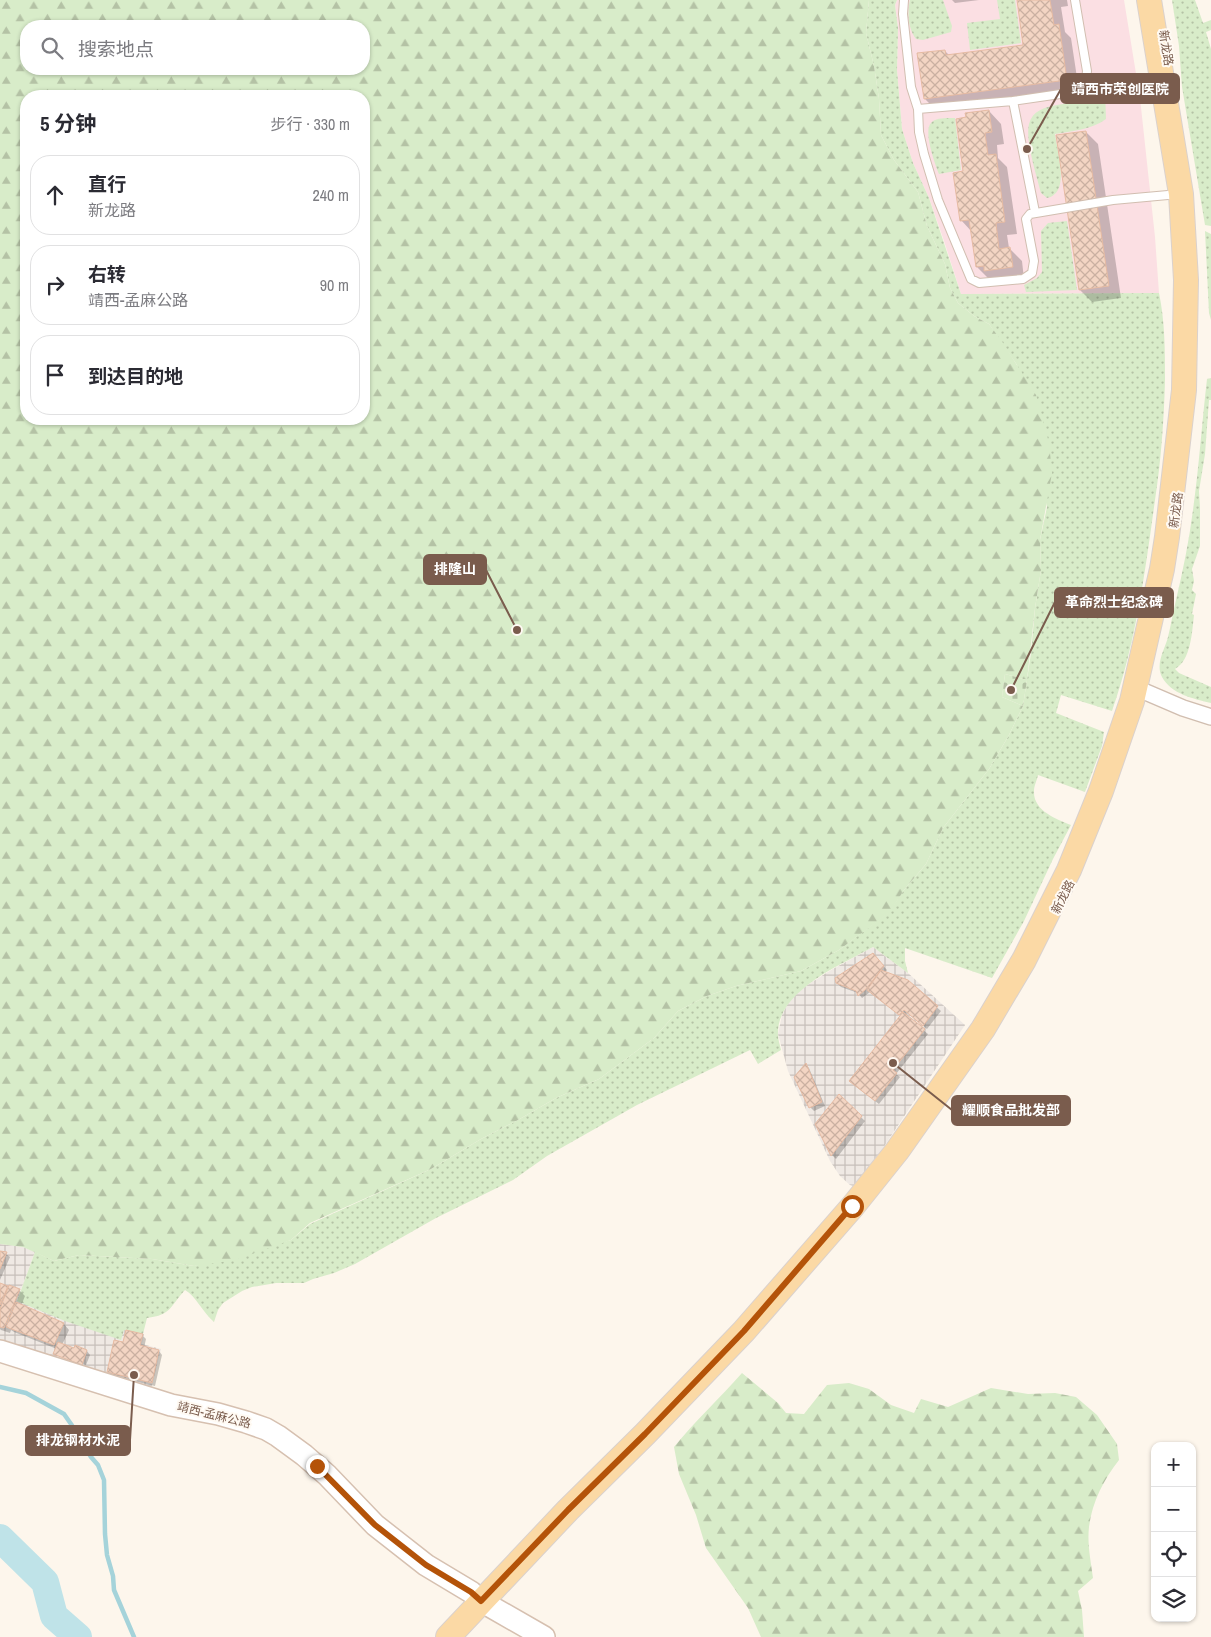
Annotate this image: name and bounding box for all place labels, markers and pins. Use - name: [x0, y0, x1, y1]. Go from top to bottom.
- callout: 靖西市荣创医院: [1061, 74, 1179, 103]
- callout: 排隆山: [424, 555, 486, 584]
- callout: 革命烈士纪念碑: [1055, 588, 1173, 617]
- callout: 耀顺食品批发部: [952, 1096, 1070, 1125]
- callout: 排龙钢材水泥: [26, 1426, 130, 1455]

